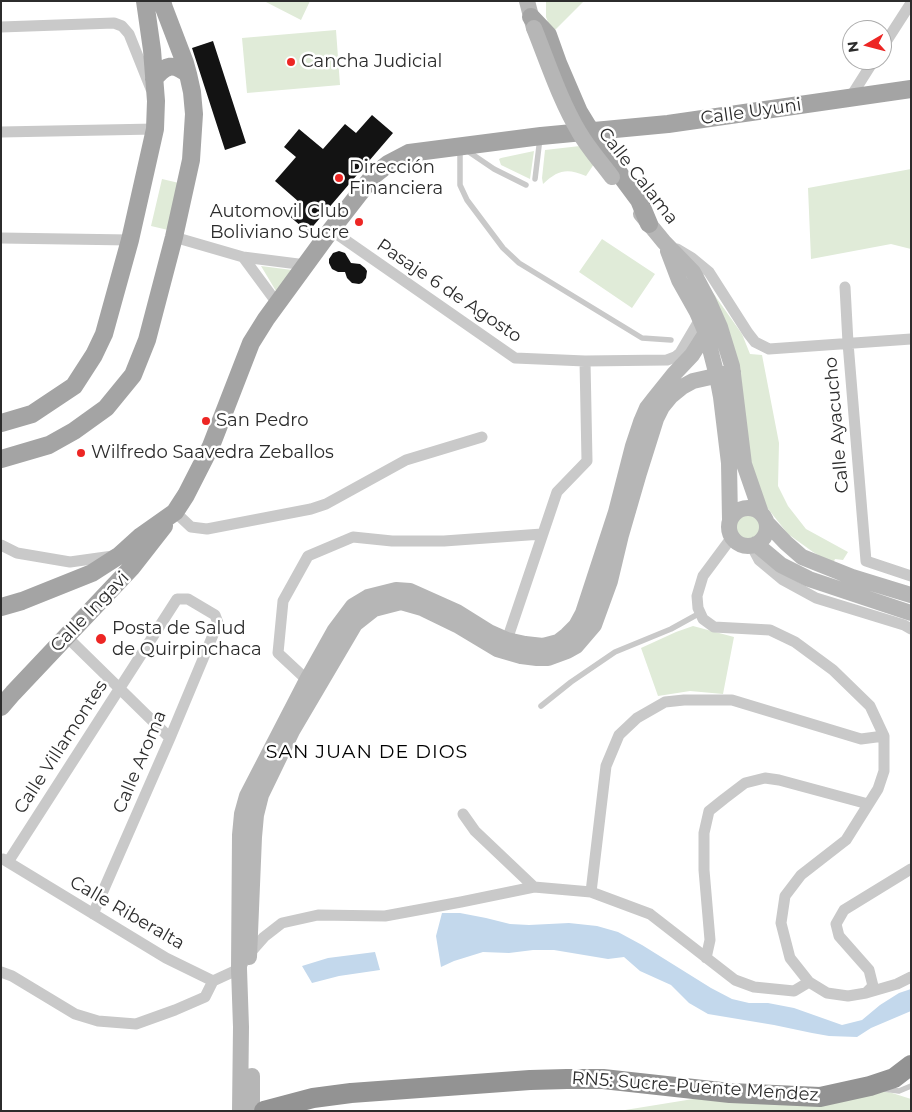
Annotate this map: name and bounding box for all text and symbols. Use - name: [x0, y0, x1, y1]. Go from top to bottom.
- north arrow: [842, 20, 892, 70]
- text: N: [843, 40, 863, 54]
- place label: Cancha Judicial: [301, 51, 442, 73]
- marker: Cancha Judicial: [285, 56, 297, 68]
- street label: Calle Uyuni: [699, 94, 803, 130]
- street label: Calle Calama: [593, 123, 683, 229]
- place label: Dirección Financiera: [349, 157, 443, 200]
- marker: Dirección Financiera: [333, 172, 345, 184]
- place label: Automovil Club Boliviano Sucre: [210, 201, 349, 243]
- marker: Automovil Club Boliviano Sucre: [353, 216, 365, 228]
- street label: Pasaje 6 de Agosto: [372, 234, 526, 348]
- street label: Calle Ayacucho: [820, 356, 854, 494]
- place label: San Pedro: [216, 410, 309, 432]
- marker: San Pedro: [200, 415, 212, 427]
- place label: Wilfredo Saavedra Zeballos: [91, 442, 334, 464]
- marker: Wilfredo Saavedra Zeballos: [75, 447, 87, 459]
- street label: Calle Ingavi: [46, 567, 134, 657]
- place label: Posta de Salud de Quirpinchaca: [112, 618, 262, 660]
- marker: Posta de Salud de Quirpinchaca: [94, 632, 108, 646]
- street label: Calle Villamontes: [10, 676, 112, 818]
- street label: Calle Aroma: [109, 707, 171, 817]
- district label: SAN JUAN DE DIOS: [264, 741, 470, 763]
- street label: Calle Riberalta: [66, 871, 188, 955]
- street label: RN5: Sucre-Puente Mendez: [571, 1068, 819, 1106]

